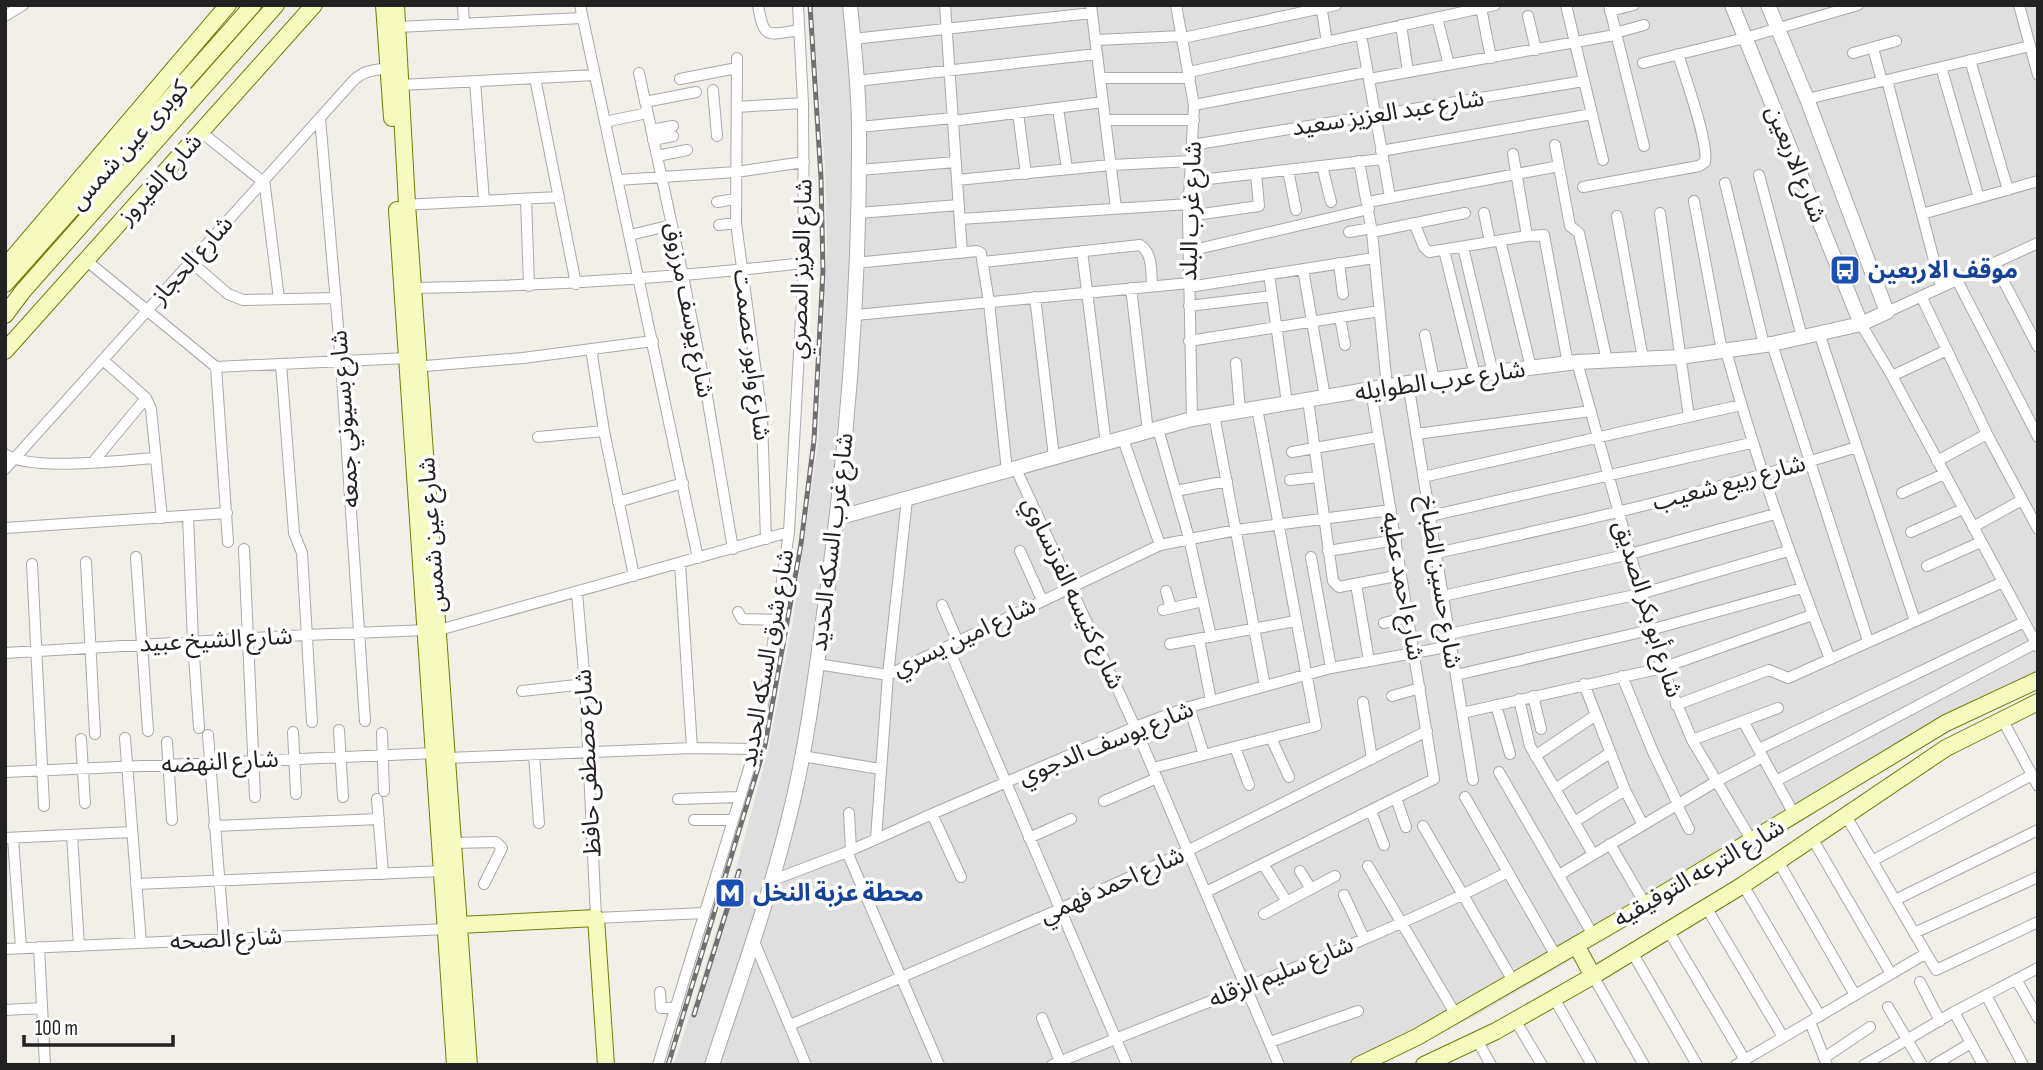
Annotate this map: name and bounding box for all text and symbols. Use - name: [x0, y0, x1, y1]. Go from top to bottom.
- street label: كوبرى عين شمس: [63, 73, 196, 216]
- street label: شارع عبد العزيز سعيد: [1290, 83, 1487, 144]
- street label: شارع الاربعين: [1758, 101, 1833, 228]
- street label: شارع الفيروز: [111, 128, 210, 233]
- street label: شارع غرب البلد: [1174, 141, 1210, 282]
- street label: شارع العزيز المصري: [783, 178, 822, 360]
- street label: شارع الحجاز: [144, 210, 241, 312]
- street label: شارع يوسف مرزوق: [656, 220, 720, 401]
- bus stop icon: موقف الاربعين: [1828, 253, 1862, 287]
- place label: موقف الاربعين: [1868, 256, 2018, 285]
- street label: شارع وابور عصمت: [725, 268, 777, 443]
- street label: شارع بسيوني جمعه: [324, 329, 369, 509]
- street label: شارع عرب الطوايله: [1353, 355, 1527, 409]
- street label: شارع غرب السكه الحديد: [804, 431, 862, 653]
- street label: شارع ربيع شعيب: [1649, 449, 1809, 519]
- street label: شارع عين شمس: [412, 456, 454, 614]
- street label: شارع كنيسه الفرنساوي: [1012, 492, 1130, 695]
- street label: شارع حسين الطباخ: [1410, 493, 1468, 671]
- street label: شارع احمد عطيه: [1374, 509, 1430, 663]
- street label: شارع أبو بكر الصديق: [1605, 516, 1691, 702]
- street label: شارع شرق السكه الحديد: [734, 547, 802, 769]
- street label: شارع امين يسري: [888, 591, 1042, 686]
- street label: شارع الشيخ عبيد: [139, 622, 293, 660]
- street label: شارع مصطفى حافظ: [569, 668, 609, 858]
- street label: شارع يوسف الدجوي: [1014, 695, 1199, 795]
- street label: شارع النهضه: [161, 744, 279, 782]
- street label: شارع الترعه التوفيقيه: [1608, 812, 1791, 935]
- street label: شارع احمد فهمي: [1035, 840, 1190, 933]
- metro station icon: محطة عزبة النخل: [713, 876, 747, 910]
- place label: محطة عزبة النخل: [753, 879, 924, 908]
- street label: شارع الصحه: [169, 922, 283, 958]
- street label: شارع سليم الزقله: [1205, 930, 1358, 1016]
- scale bar: [24, 1004, 173, 1048]
- text: 100 m: [35, 1016, 78, 1041]

